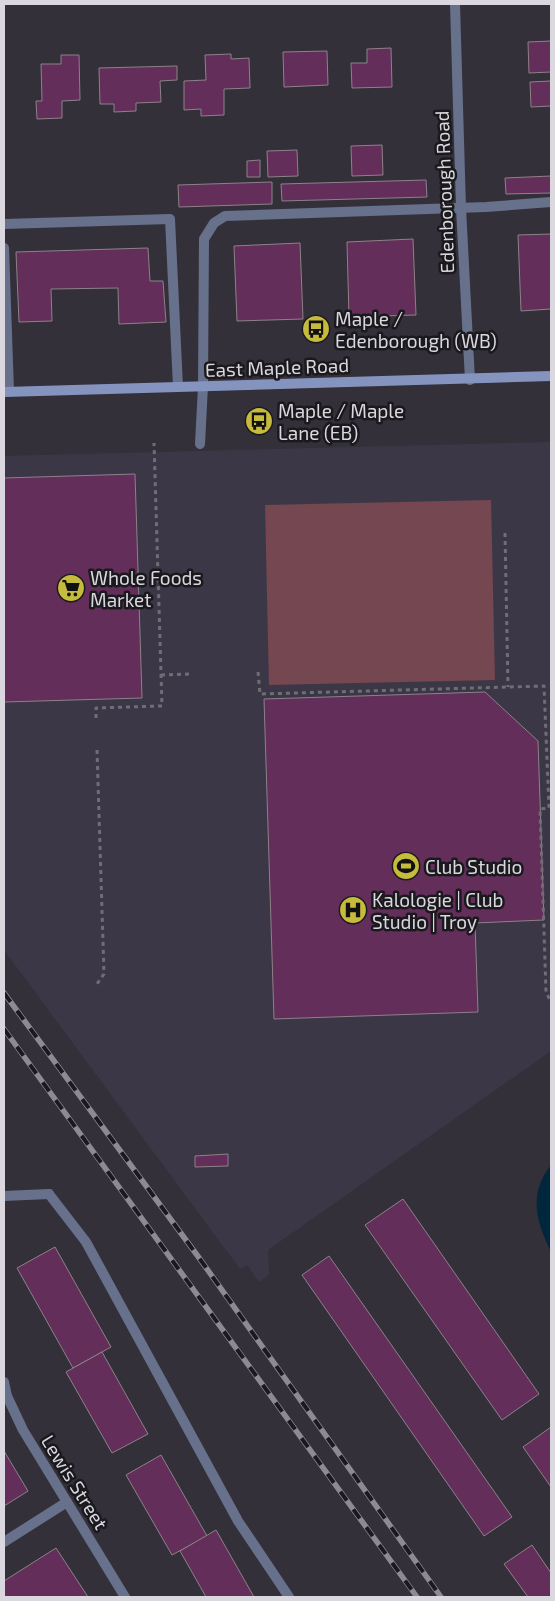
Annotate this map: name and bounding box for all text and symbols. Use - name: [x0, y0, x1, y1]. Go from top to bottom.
- street label: Edenborough Road: [430, 110, 458, 274]
- place label: Maple / Edenborough (WB): [335, 307, 497, 352]
- bus stop icon: Maple / Edenborough (WB): [301, 314, 331, 344]
- street label: East Maple Road: [205, 353, 349, 381]
- place label: Maple / Maple Lane (EB): [278, 399, 404, 444]
- bus stop icon: Maple / Maple Lane (EB): [244, 406, 274, 436]
- place label: Whole Foods Market: [90, 566, 202, 611]
- supermarket icon: Whole Foods Market: [56, 573, 86, 603]
- sports icon: Club Studio: [391, 851, 421, 881]
- place label: Club Studio: [425, 855, 522, 878]
- place label: Kalologie | Club Studio | Troy: [372, 888, 503, 933]
- hospital icon: Kalologie | Club Studio | Troy: [338, 895, 368, 925]
- street label: Lewis Street: [37, 1431, 113, 1533]

